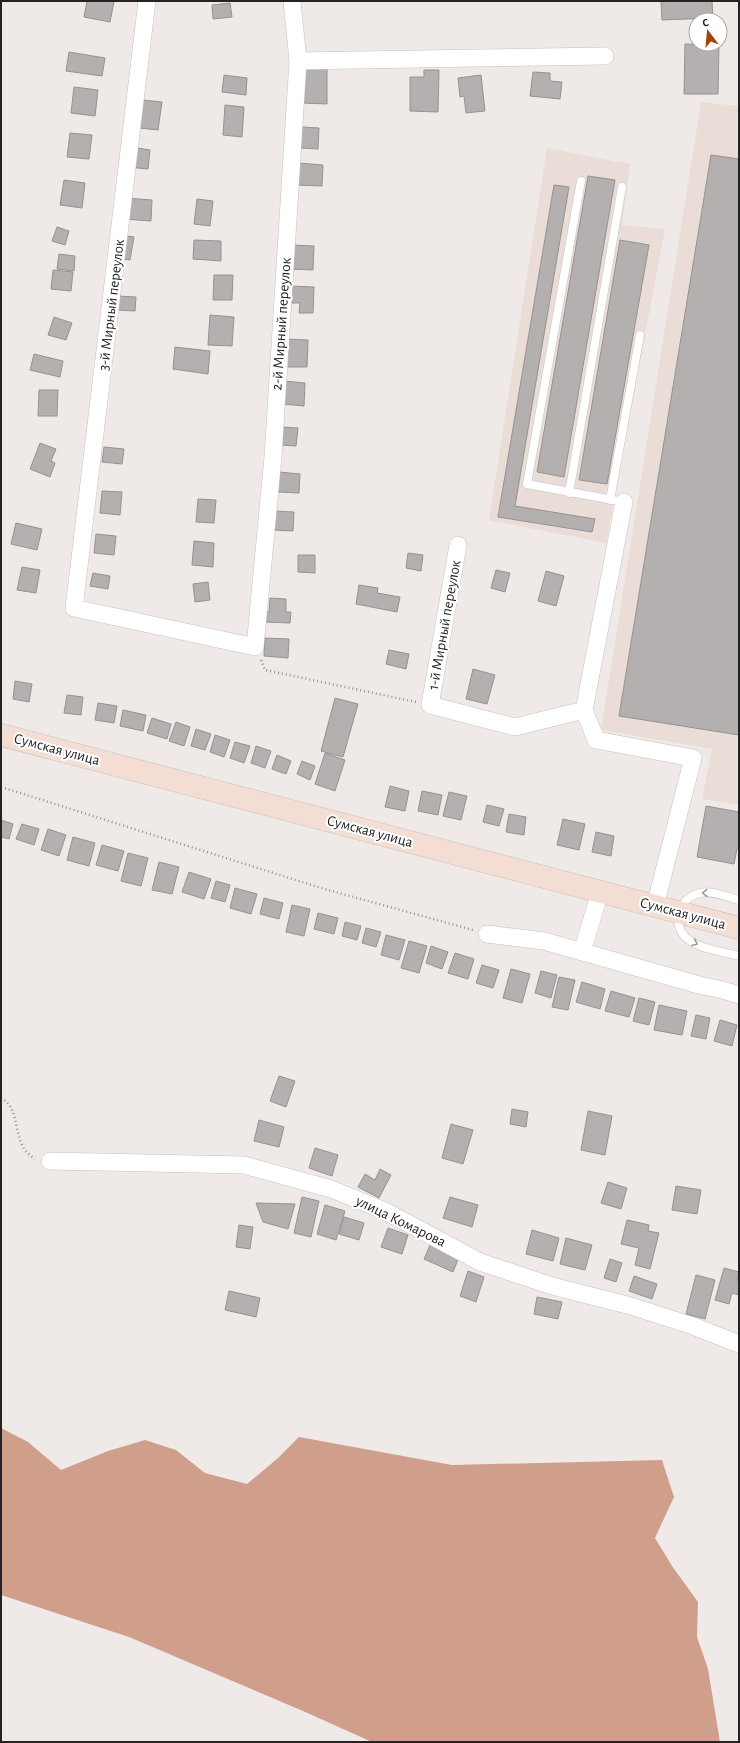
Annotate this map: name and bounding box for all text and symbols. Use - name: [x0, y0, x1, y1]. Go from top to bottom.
- north arrow: [688, 12, 728, 52]
- text: С: [701, 17, 710, 29]
- street label: 3-й Мирный переулок: [96, 238, 127, 372]
- street label: 2-й Мирный переулок: [269, 257, 294, 391]
- street label: 1-й Мирный переулок: [426, 559, 463, 691]
- street label: Сумская улица: [12, 731, 102, 768]
- street label: Сумская улица: [325, 813, 415, 850]
- one-way arrow: [702, 889, 708, 897]
- street label: Сумская улица: [638, 895, 728, 932]
- one-way arrow: [692, 939, 699, 947]
- street label: улица Комарова: [352, 1193, 448, 1250]

